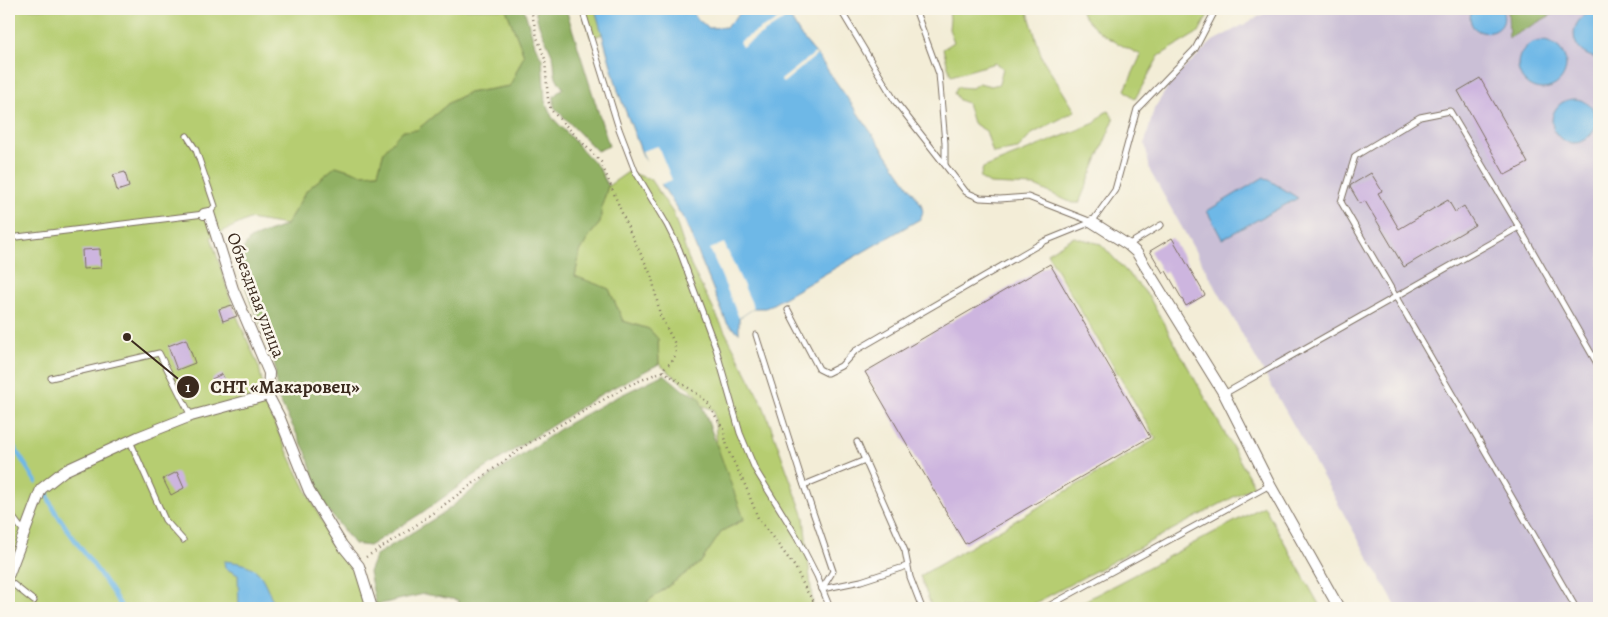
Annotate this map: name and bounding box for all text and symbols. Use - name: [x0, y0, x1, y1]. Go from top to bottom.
- street label: Объездная улица: [221, 229, 291, 362]
- callout: СНТ «Макаровец»: [175, 370, 370, 404]
- text: СНТ «Макаровец»: [210, 374, 360, 400]
- text: 1: [185, 377, 191, 397]

